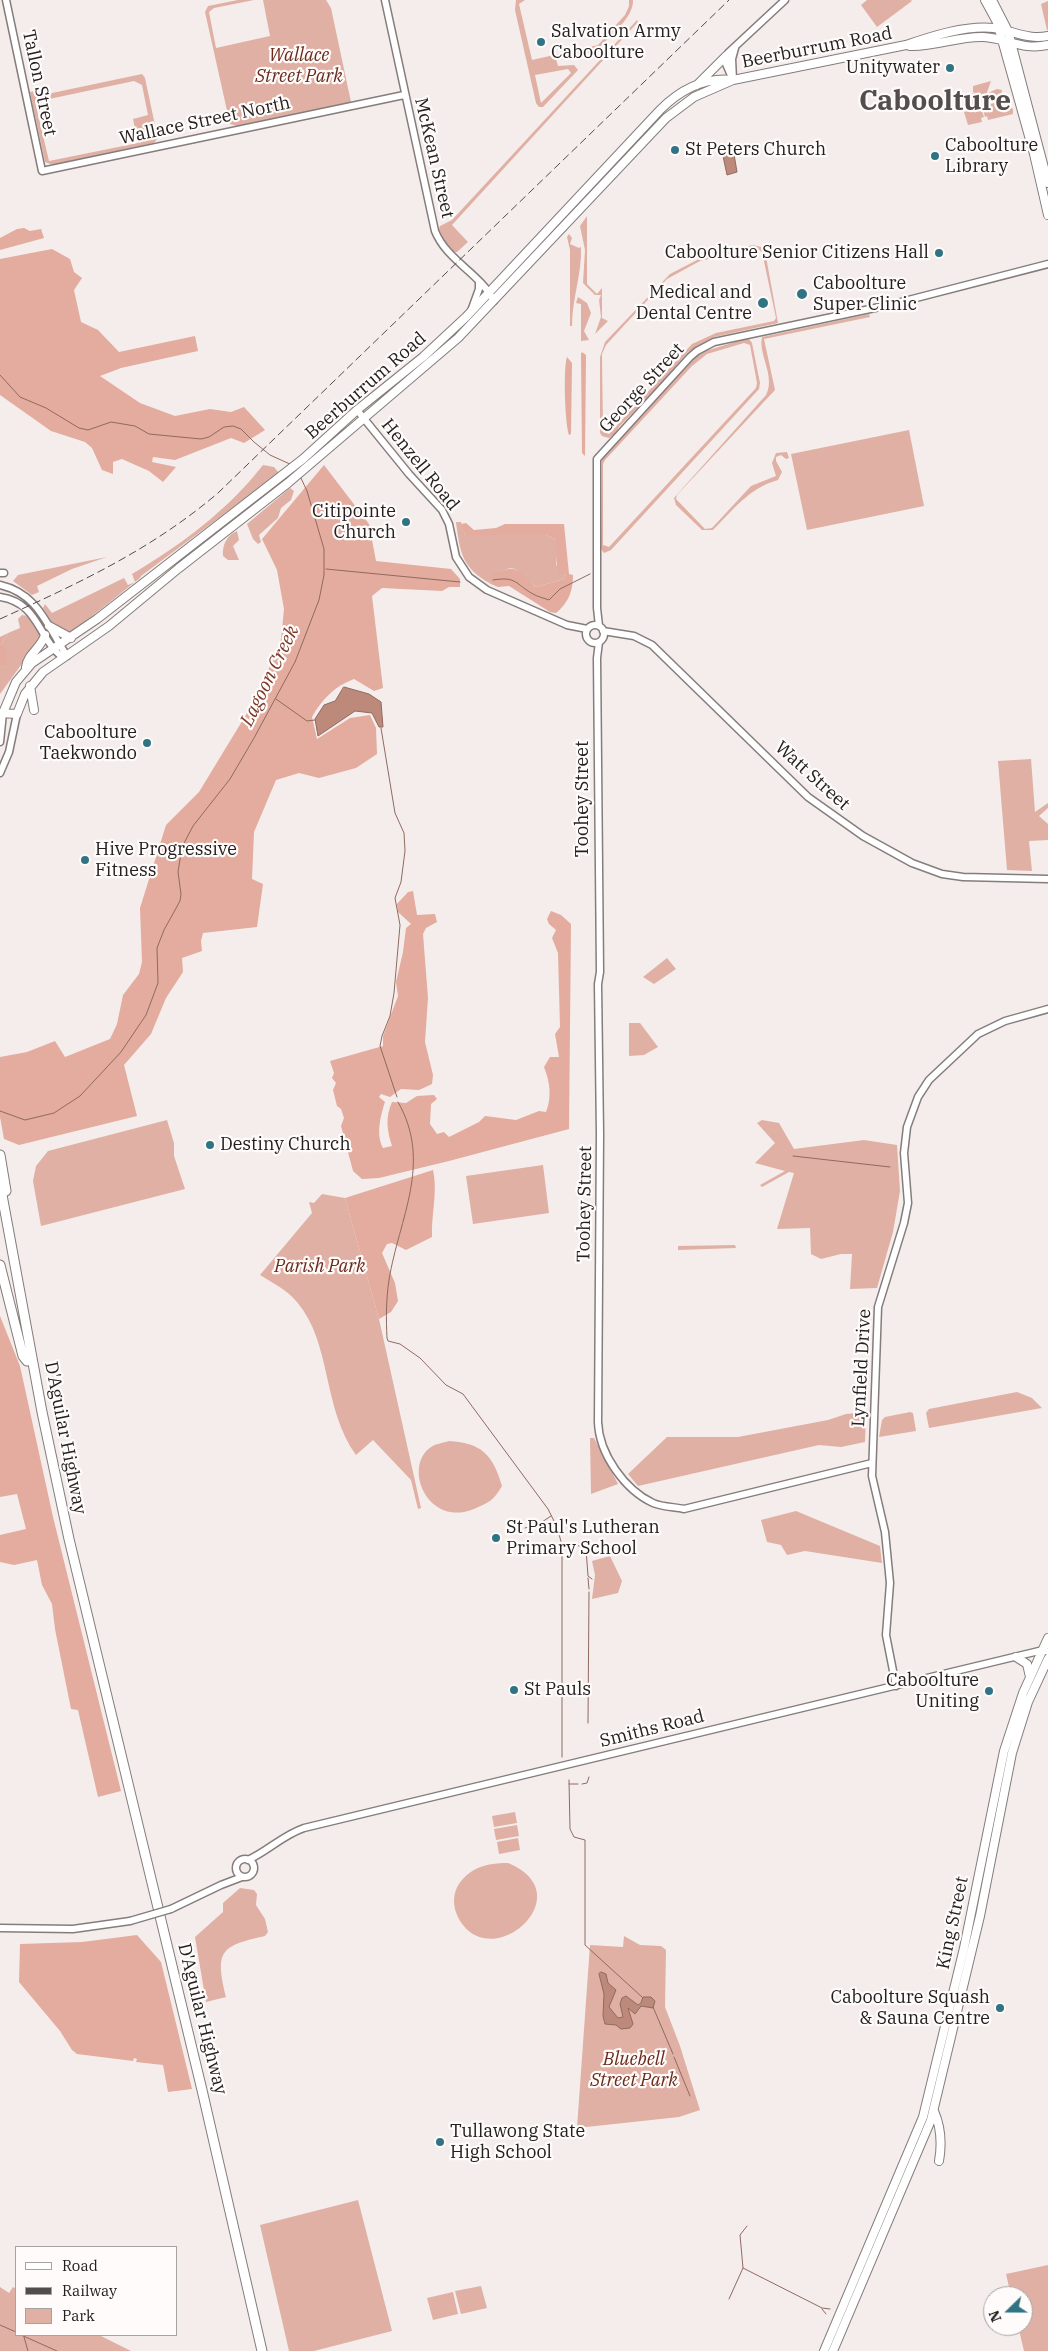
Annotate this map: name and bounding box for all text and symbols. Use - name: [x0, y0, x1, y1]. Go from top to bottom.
- place label: Salvation Army Caboolture: [551, 21, 681, 64]
- street label: Beerburrum Road: [740, 23, 894, 73]
- street label: Tallon Street: [17, 28, 61, 138]
- marker: Salvation Army Caboolture: [535, 36, 547, 48]
- park label: Wallace Street Park: [255, 45, 343, 88]
- place label: Unitywater: [846, 57, 940, 79]
- marker: Unitywater: [944, 62, 956, 74]
- district label: Caboolture: [859, 85, 1011, 119]
- street label: Wallace Street North: [118, 92, 292, 150]
- street label: McKean Street: [410, 96, 458, 220]
- place label: Caboolture Library: [945, 135, 1038, 178]
- place label: St Peters Church: [685, 139, 826, 161]
- marker: St Peters Church: [669, 144, 681, 156]
- marker: Caboolture Library: [929, 150, 941, 162]
- place label: Caboolture Senior Citizens Hall: [665, 242, 929, 264]
- marker: Caboolture Senior Citizens Hall: [933, 247, 945, 259]
- place label: Caboolture Super Clinic: [813, 273, 917, 316]
- place label: Medical and Dental Centre: [636, 282, 752, 324]
- marker: Caboolture Super Clinic: [795, 287, 809, 301]
- marker: Medical and Dental Centre: [756, 296, 770, 310]
- street label: Beerburrum Road: [301, 328, 431, 444]
- street label: George Street: [595, 339, 689, 437]
- street label: Henzell Road: [376, 415, 464, 515]
- place label: Citipointe Church: [312, 501, 396, 544]
- marker: Citipointe Church: [400, 516, 412, 528]
- water label: Lagoon Creek: [236, 622, 304, 730]
- place label: Caboolture Taekwondo: [39, 722, 137, 764]
- marker: Caboolture Taekwondo: [141, 737, 153, 749]
- street label: Watt Street: [770, 737, 854, 815]
- street label: Toohey Street: [572, 741, 594, 857]
- place label: Hive Progressive Fitness: [95, 839, 237, 882]
- marker: Hive Progressive Fitness: [79, 854, 91, 866]
- place label: Destiny Church: [220, 1134, 351, 1156]
- marker: Destiny Church: [204, 1139, 216, 1151]
- street label: Toohey Street: [573, 1146, 597, 1262]
- park label: Parish Park: [274, 1256, 366, 1278]
- street label: Lynfield Drive: [848, 1308, 876, 1428]
- street label: D'Aguilar Highway: [40, 1360, 90, 1516]
- place label: St Paul's Lutheran Primary School: [506, 1517, 660, 1560]
- marker: St Paul's Lutheran Primary School: [490, 1532, 502, 1544]
- place label: Caboolture Uniting: [886, 1670, 979, 1712]
- place label: St Pauls: [524, 1679, 591, 1701]
- marker: St Pauls: [508, 1684, 520, 1696]
- marker: Caboolture Uniting: [983, 1685, 995, 1697]
- street label: Smiths Road: [598, 1706, 706, 1752]
- street label: King Street: [933, 1875, 973, 1971]
- street label: D'Aguilar Highway: [173, 1941, 231, 2097]
- place label: Caboolture Squash & Sauna Centre: [830, 1987, 990, 2030]
- marker: Caboolture Squash & Sauna Centre: [994, 2002, 1006, 2014]
- park label: Bluebell Street Park: [590, 2049, 678, 2092]
- place label: Tullawong State High School: [450, 2121, 585, 2164]
- marker: Tullawong State High School: [434, 2136, 446, 2148]
- legend: [15, 2246, 178, 2336]
- text: Road: [62, 2256, 98, 2275]
- text: Railway: [62, 2281, 117, 2300]
- north arrow: [983, 2286, 1033, 2336]
- text: Park: [62, 2306, 95, 2325]
- text: N: [985, 2308, 1005, 2325]

